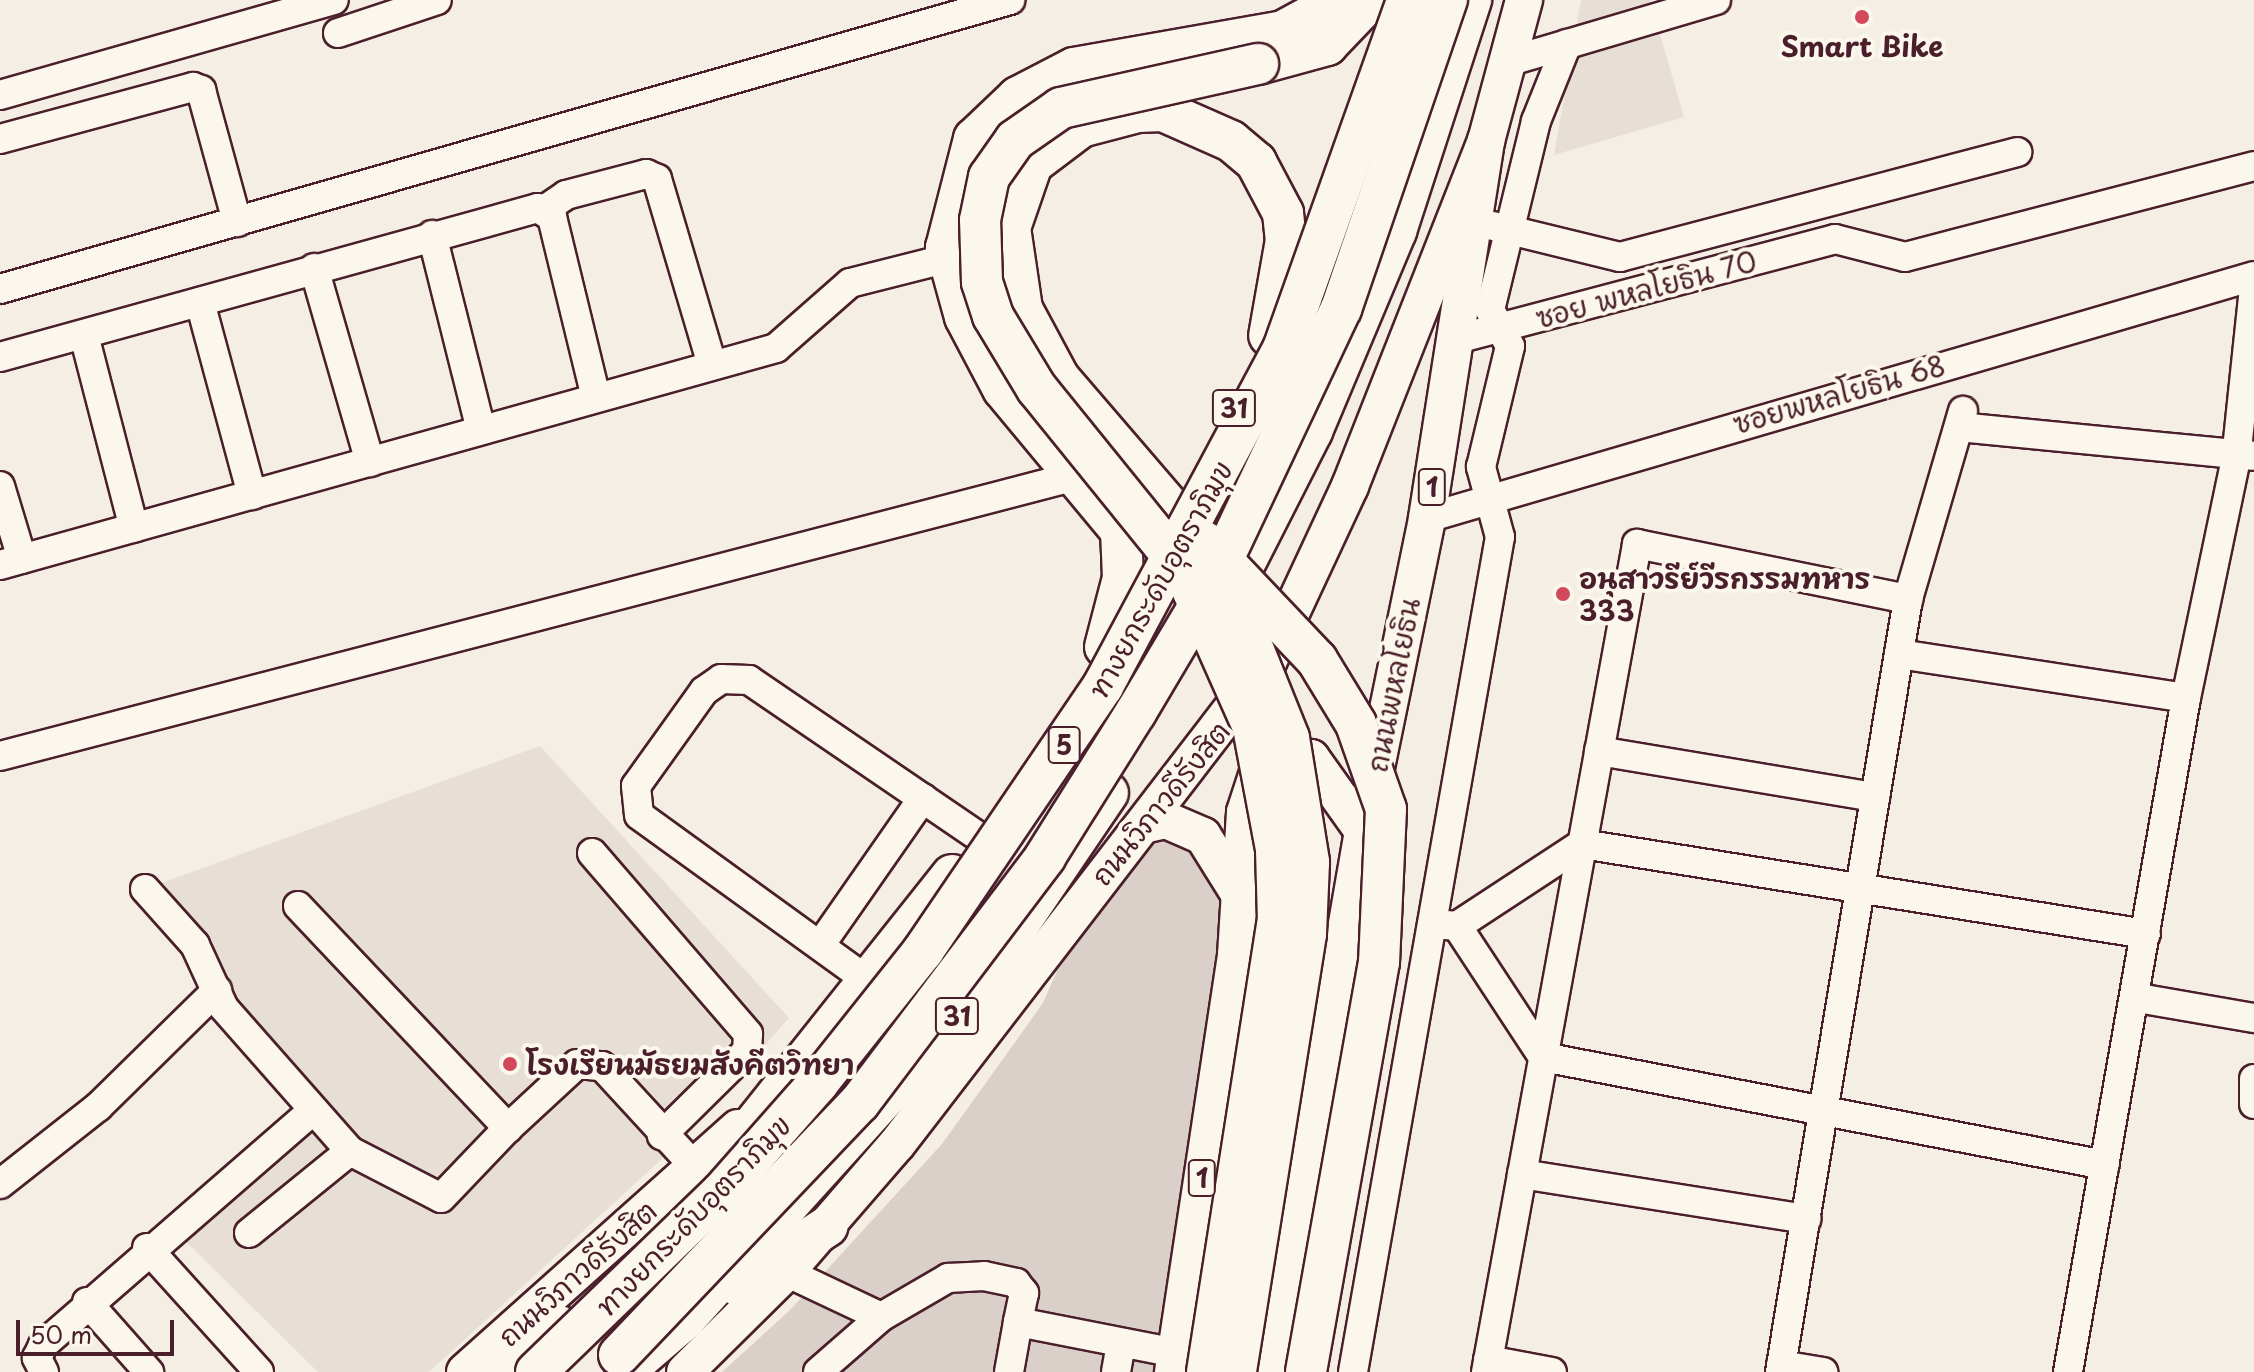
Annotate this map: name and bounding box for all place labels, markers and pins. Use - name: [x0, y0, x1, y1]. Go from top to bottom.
- marker: Smart Bike: [1853, 8, 1871, 26]
- place label: Smart Bike: [1780, 29, 1944, 63]
- place label: อนุสาวรีย์วีรกรรมทหาร 333: [1579, 561, 1871, 627]
- marker: อนุสาวรีย์วีรกรรมทหาร 333: [1554, 585, 1572, 603]
- place label: โรงเรียนมัธยมสังคีตวิทยา: [526, 1047, 854, 1081]
- marker: โรงเรียนมัธยมสังคีตวิทยา: [501, 1055, 519, 1073]

